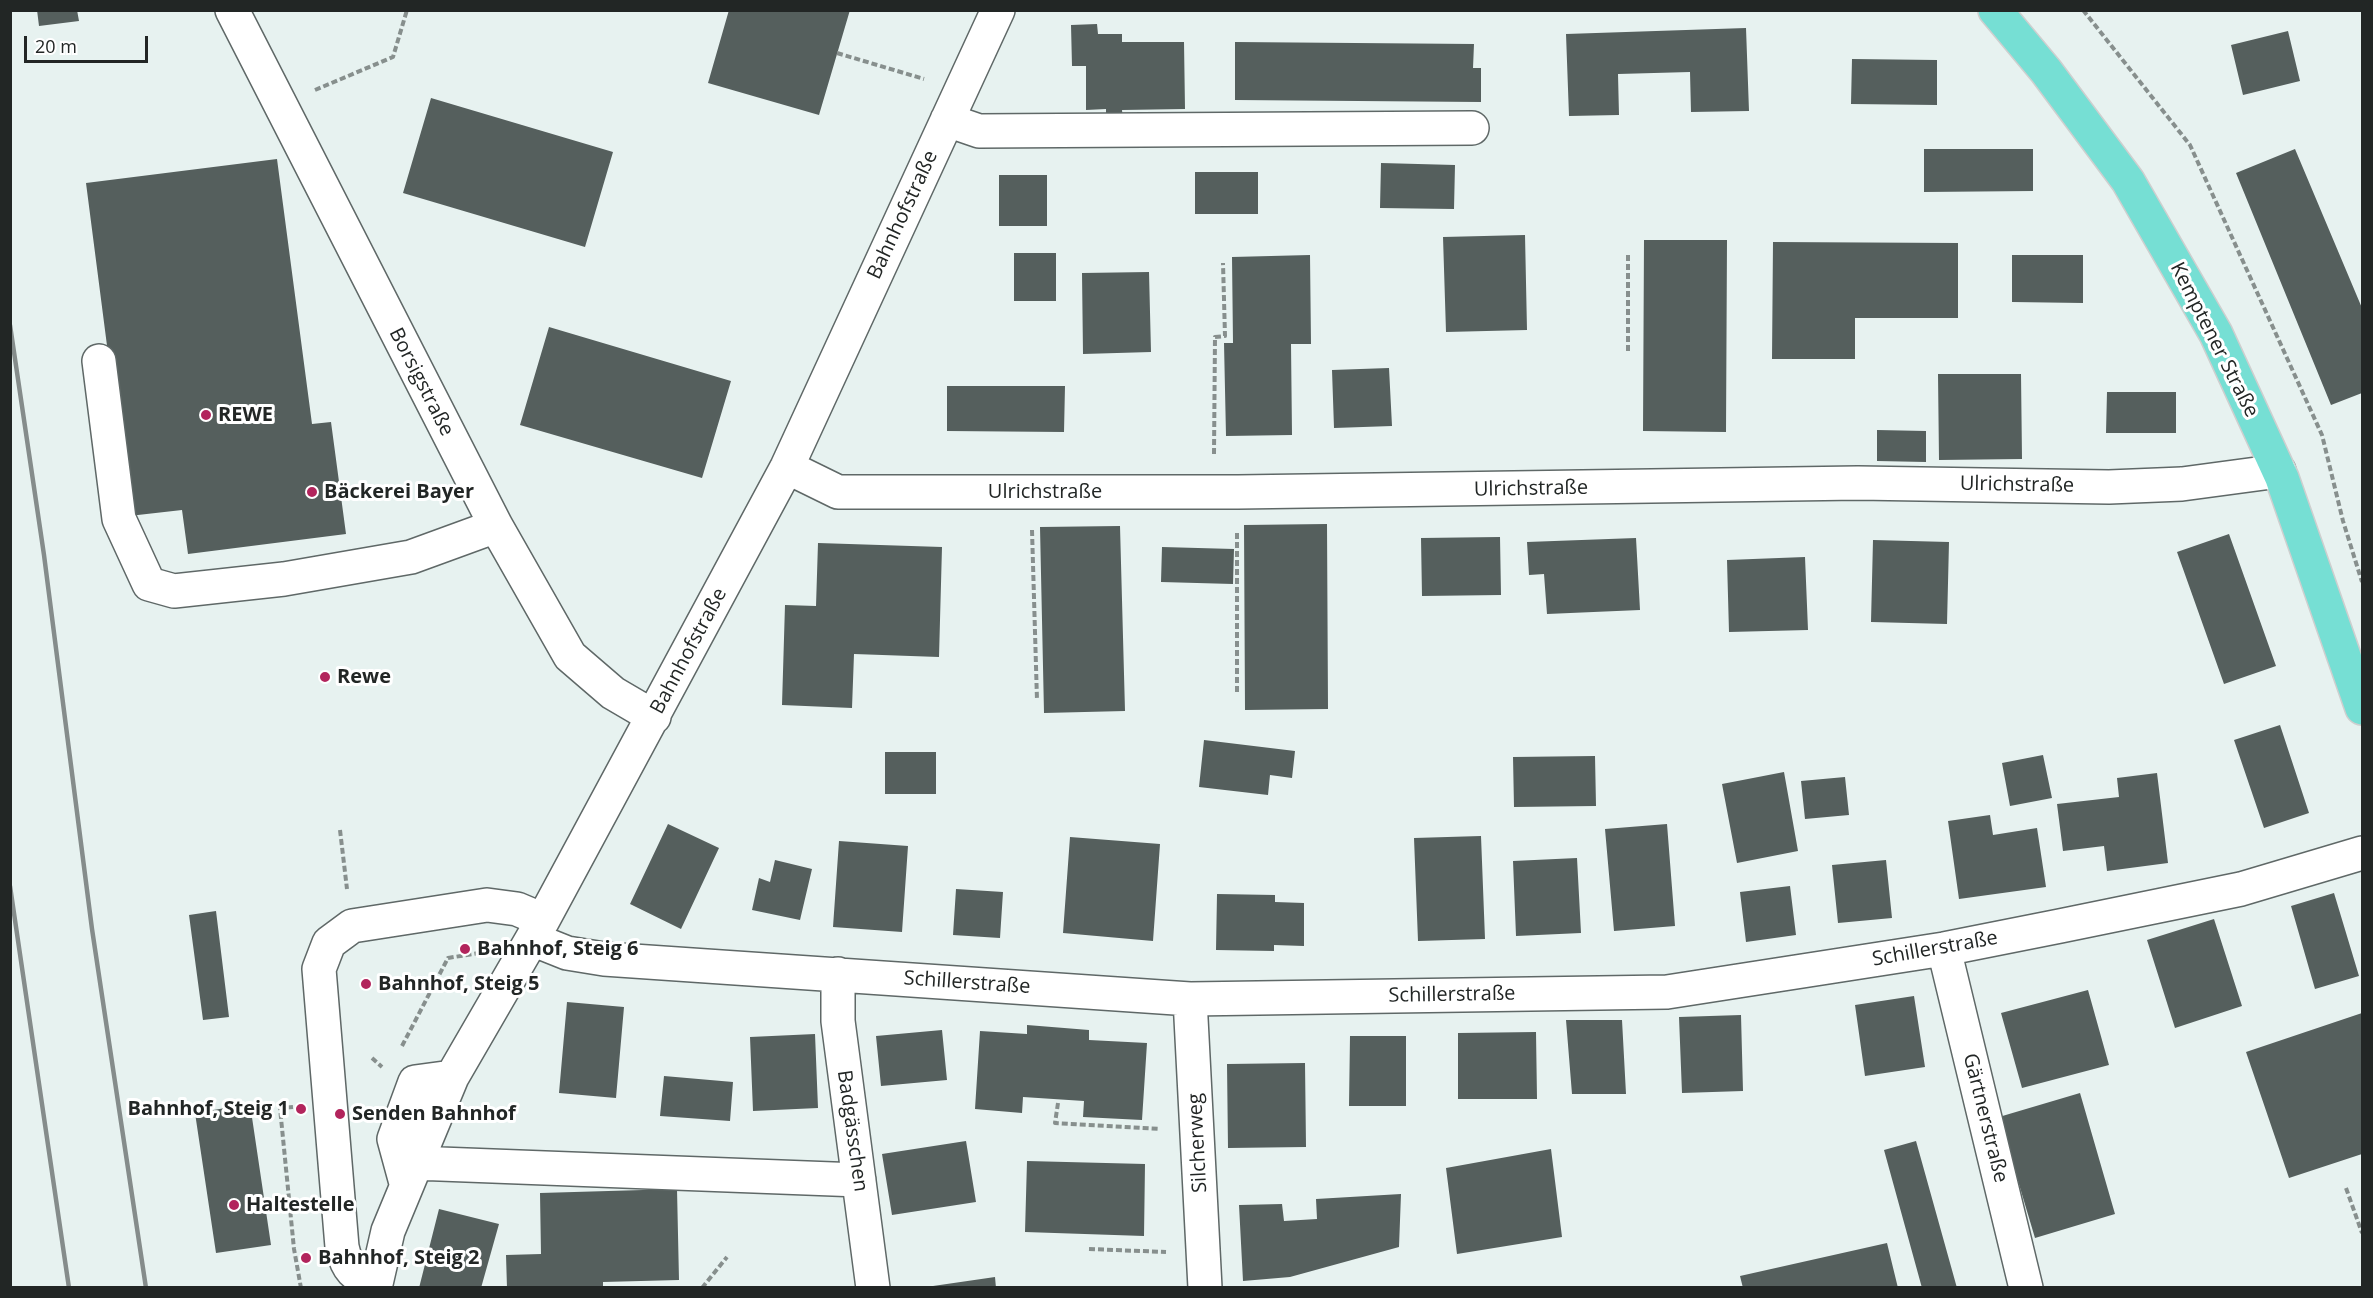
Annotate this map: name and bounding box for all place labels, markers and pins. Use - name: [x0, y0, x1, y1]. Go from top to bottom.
- place label: REWE: [218, 403, 273, 427]
- marker: REWE: [199, 408, 213, 422]
- place label: Bäckerei Bayer: [324, 480, 474, 504]
- marker: Bäckerei Bayer: [305, 485, 319, 499]
- place label: Rewe: [337, 665, 391, 689]
- marker: Rewe: [318, 670, 332, 684]
- place label: Bahnhof, Steig 6: [477, 937, 639, 961]
- marker: Bahnhof, Steig 6: [458, 942, 472, 956]
- place label: Bahnhof, Steig 5: [378, 972, 540, 996]
- marker: Bahnhof, Steig 5: [359, 977, 373, 991]
- place label: Bahnhof, Steig 1: [127, 1097, 289, 1121]
- marker: Bahnhof, Steig 1: [294, 1102, 308, 1116]
- place label: Senden Bahnhof: [352, 1102, 516, 1126]
- marker: Senden Bahnhof: [333, 1107, 347, 1121]
- place label: Haltestelle: [246, 1193, 354, 1217]
- marker: Haltestelle: [227, 1198, 241, 1212]
- place label: Bahnhof, Steig 2: [318, 1246, 480, 1270]
- marker: Bahnhof, Steig 2: [299, 1251, 313, 1265]

